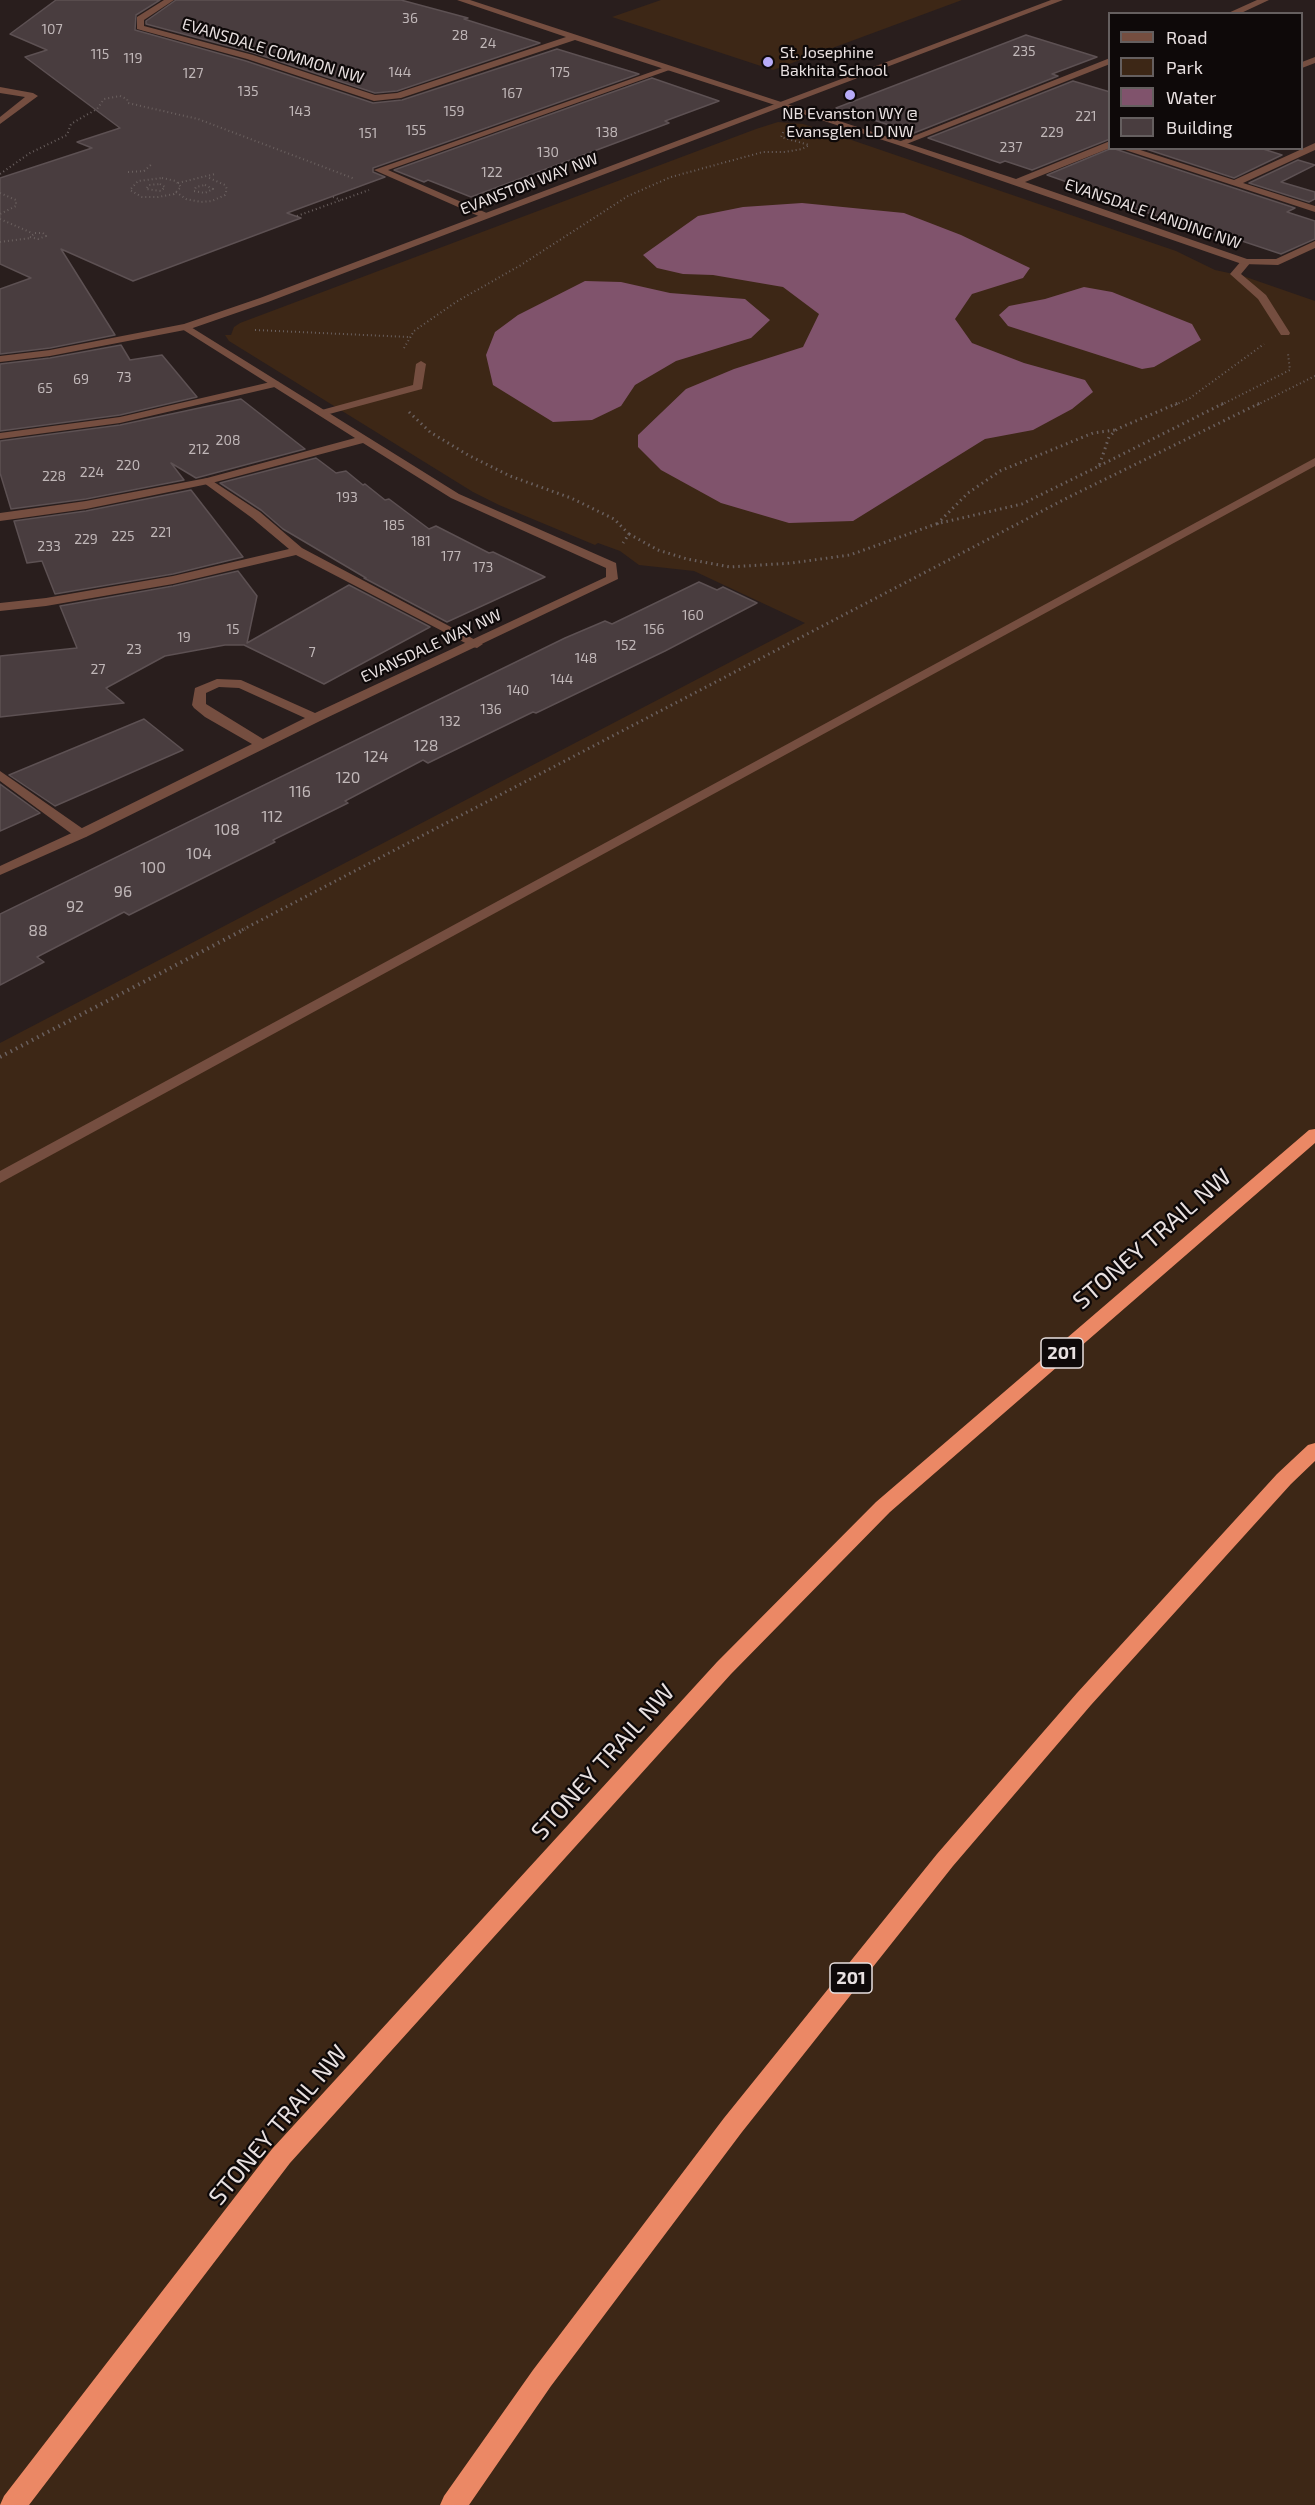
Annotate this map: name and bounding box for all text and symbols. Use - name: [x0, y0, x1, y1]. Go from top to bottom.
- house number: 36: [402, 10, 418, 26]
- legend: [1108, 12, 1303, 150]
- street label: EVANSDALE COMMON NW: [180, 14, 366, 88]
- house number: 107: [41, 21, 63, 37]
- text: Road: [1166, 26, 1207, 48]
- house number: 28: [452, 27, 468, 43]
- house number: 24: [480, 35, 496, 51]
- place label: St. Josephine Bakhita School: [780, 43, 888, 81]
- house number: 235: [1012, 43, 1036, 59]
- house number: 115: [91, 46, 109, 62]
- house number: 119: [123, 50, 143, 66]
- marker: St. Josephine Bakhita School: [761, 55, 775, 69]
- text: Park: [1166, 56, 1203, 78]
- house number: 144: [389, 64, 411, 80]
- house number: 175: [550, 64, 570, 80]
- house number: 127: [183, 65, 203, 81]
- house number: 135: [238, 83, 258, 99]
- house number: 167: [502, 85, 522, 101]
- text: Water: [1166, 86, 1216, 108]
- marker: NB Evanston WY @ Evansglen LD NW: [843, 88, 857, 102]
- house number: 143: [289, 103, 311, 119]
- house number: 159: [443, 103, 465, 119]
- place label: NB Evanston WY @ Evansglen LD NW: [782, 104, 918, 142]
- house number: 221: [1075, 108, 1097, 124]
- text: Building: [1166, 116, 1233, 138]
- house number: 155: [406, 122, 426, 138]
- house number: 138: [596, 124, 618, 140]
- house number: 229: [1040, 124, 1064, 140]
- house number: 151: [359, 125, 377, 141]
- house number: 237: [1000, 139, 1022, 155]
- house number: 130: [537, 144, 559, 160]
- street label: EVANSTON WAY NW: [457, 149, 601, 219]
- house number: 122: [481, 164, 503, 180]
- street label: EVANSDALE LANDING NW: [1062, 175, 1244, 253]
- house number: 73: [117, 369, 131, 385]
- house number: 69: [73, 371, 89, 387]
- house number: 65: [37, 380, 53, 396]
- house number: 208: [216, 432, 240, 448]
- house number: 212: [188, 441, 210, 457]
- house number: 220: [116, 457, 140, 473]
- house number: 224: [80, 464, 104, 480]
- house number: 228: [42, 468, 66, 484]
- house number: 193: [336, 489, 358, 505]
- house number: 185: [383, 517, 405, 533]
- house number: 221: [150, 524, 172, 540]
- house number: 225: [111, 528, 135, 544]
- house number: 229: [74, 531, 98, 547]
- house number: 181: [411, 533, 431, 549]
- house number: 233: [37, 538, 61, 554]
- house number: 177: [441, 548, 461, 564]
- house number: 173: [473, 559, 493, 575]
- street label: EVANSDALE WAY NW: [358, 605, 504, 687]
- house number: 160: [682, 607, 704, 623]
- house number: 15: [226, 621, 240, 637]
- house number: 156: [643, 621, 665, 637]
- house number: 19: [177, 629, 191, 645]
- house number: 152: [616, 637, 636, 653]
- house number: 23: [126, 641, 142, 657]
- house number: 7: [308, 644, 316, 660]
- house number: 148: [575, 650, 597, 666]
- house number: 27: [90, 661, 106, 677]
- house number: 144: [551, 671, 573, 687]
- house number: 140: [507, 682, 529, 698]
- house number: 136: [480, 701, 502, 717]
- house number: 132: [439, 713, 461, 729]
- house number: 128: [413, 736, 439, 756]
- house number: 124: [363, 747, 389, 767]
- house number: 120: [335, 768, 361, 788]
- house number: 116: [289, 782, 311, 802]
- house number: 112: [261, 807, 283, 827]
- house number: 108: [214, 820, 240, 840]
- house number: 104: [186, 844, 212, 864]
- house number: 100: [140, 858, 166, 878]
- house number: 96: [114, 882, 132, 902]
- house number: 92: [66, 897, 84, 917]
- house number: 88: [28, 921, 48, 941]
- street label: STONEY TRAIL NW: [1067, 1163, 1237, 1315]
- road number: 201: [1041, 1338, 1083, 1368]
- street label: STONEY TRAIL NW: [525, 1678, 681, 1846]
- road number: 201: [830, 1963, 872, 1993]
- street label: STONEY TRAIL NW: [203, 2039, 353, 2211]

